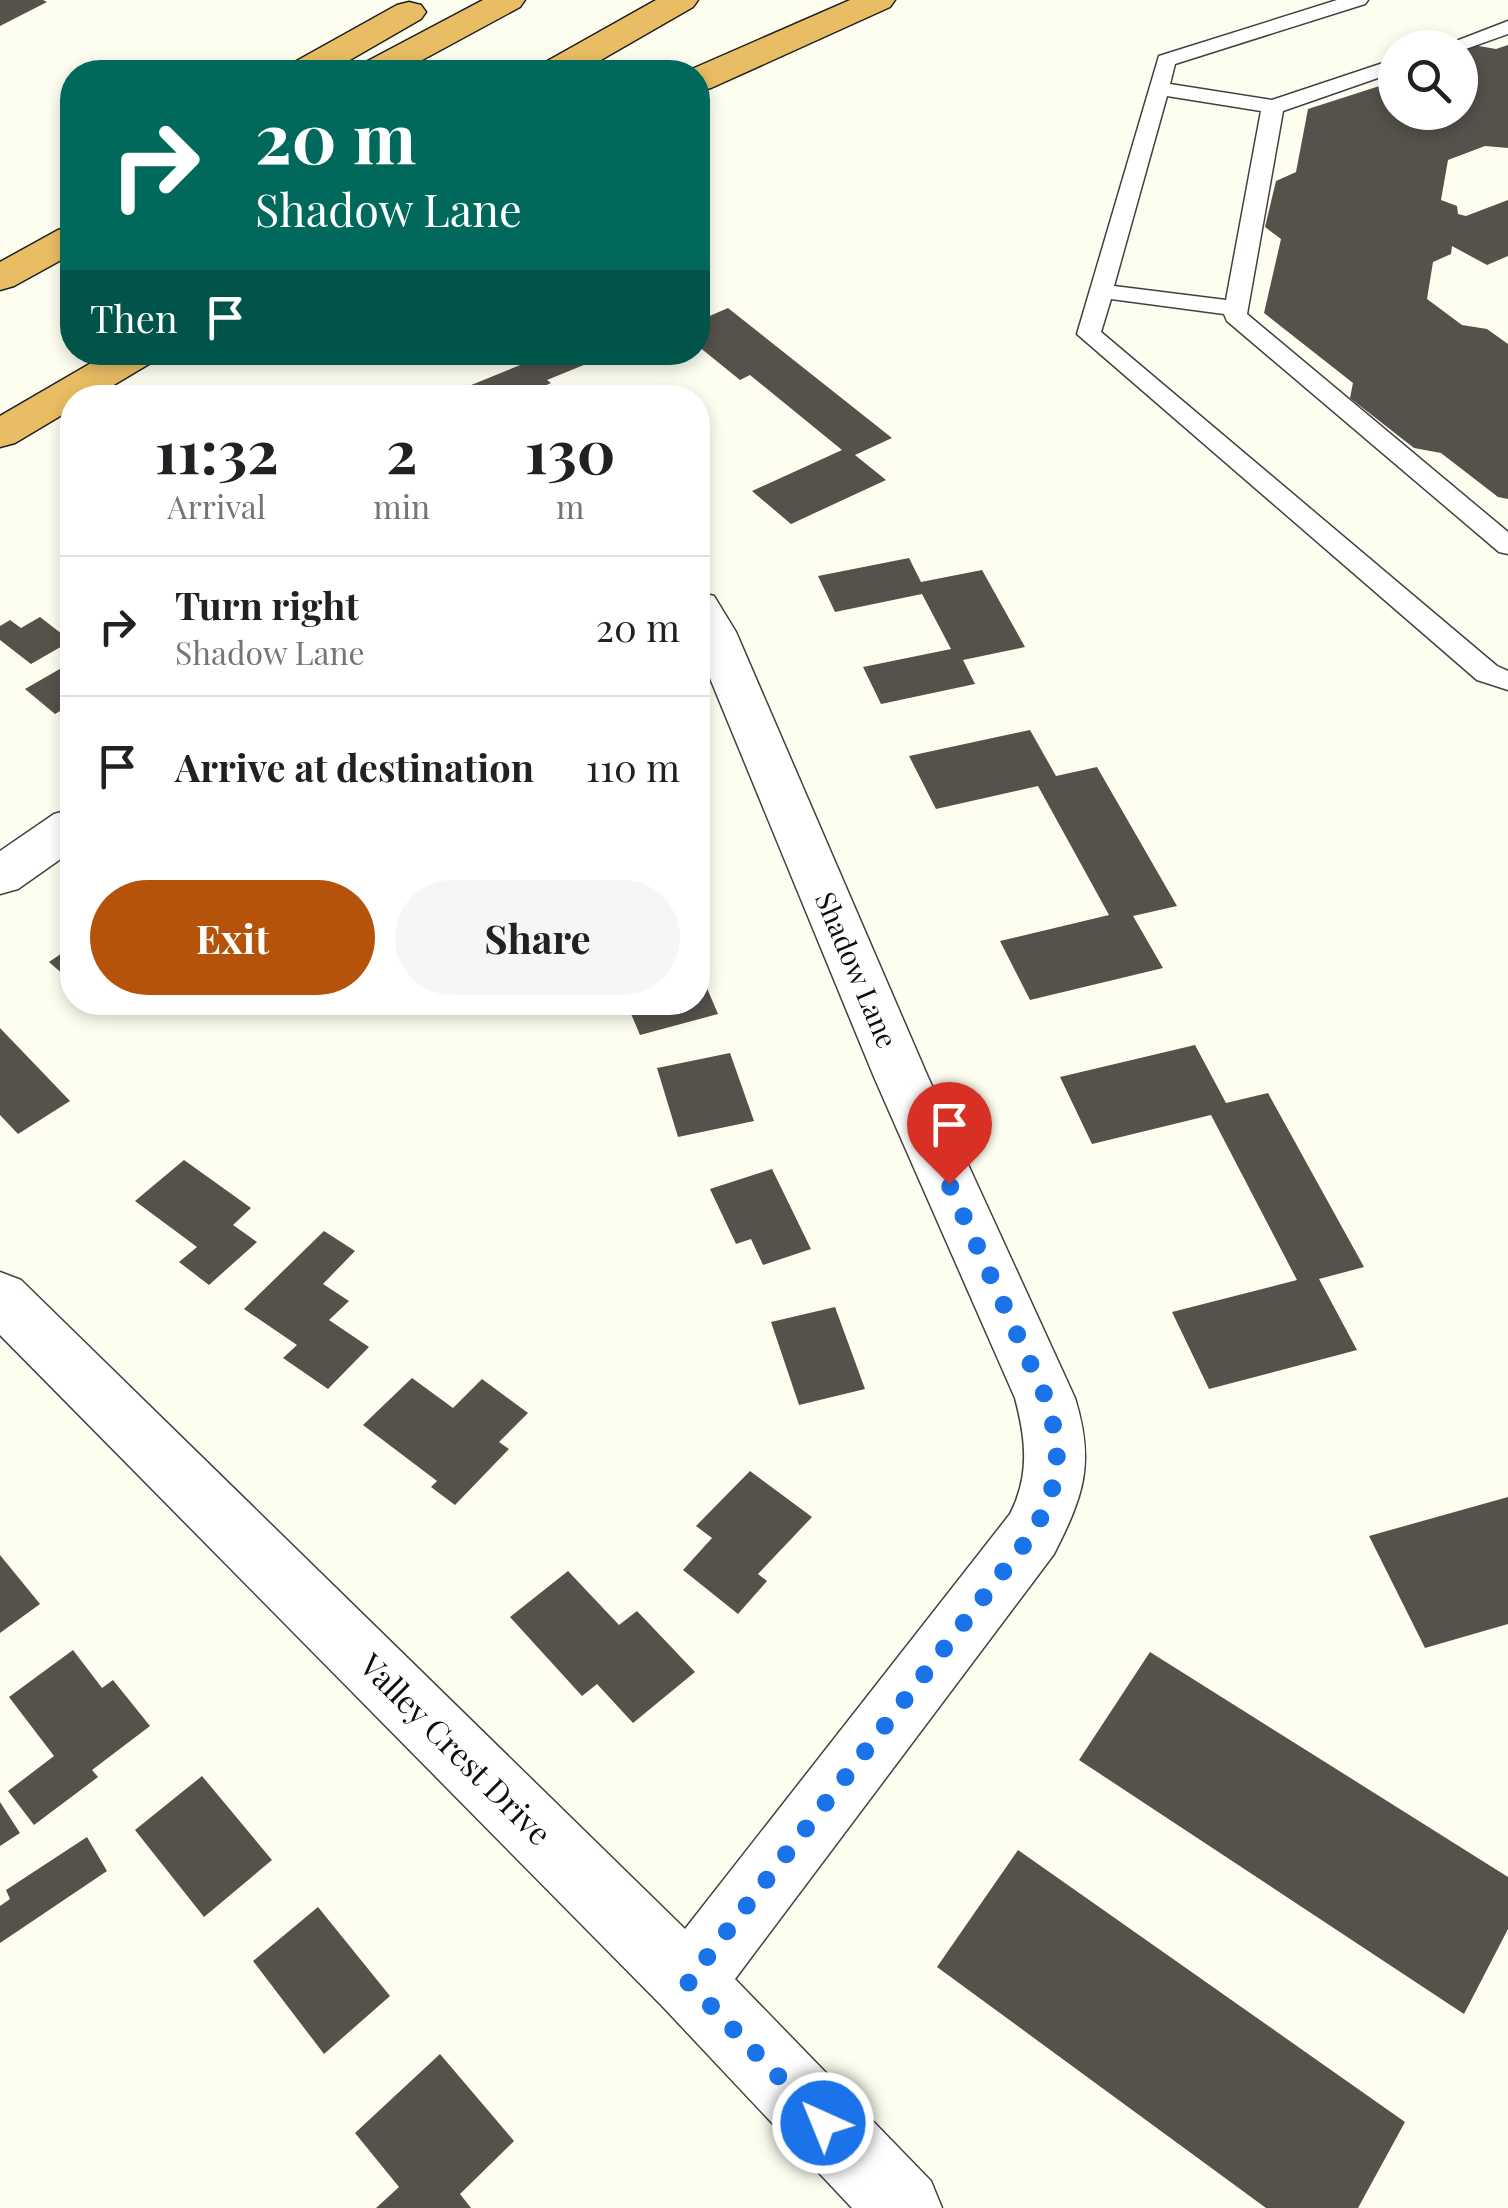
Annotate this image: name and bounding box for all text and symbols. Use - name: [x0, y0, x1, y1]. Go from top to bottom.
- map controls: [1378, 30, 1478, 130]
- button: search: [1378, 30, 1478, 130]
- text: 20 m: [255, 88, 416, 182]
- icon: right: [90, 100, 220, 230]
- text: Shadow Lane: [255, 178, 522, 238]
- icon: arrive: [198, 290, 253, 345]
- text: Then: [90, 292, 178, 343]
- text: 11:32: [155, 409, 279, 489]
- text: 2: [386, 409, 417, 489]
- text: 130: [525, 409, 615, 489]
- text: Arrival: [167, 484, 266, 527]
- text: min: [373, 484, 430, 527]
- text: m: [556, 484, 584, 527]
- text: Turn right: [175, 579, 359, 630]
- icon: right: [90, 599, 145, 654]
- text: 20 m: [596, 601, 680, 652]
- text: Shadow Lane: [175, 630, 365, 673]
- icon: arrive: [90, 739, 145, 794]
- text: Arrive at destination: [175, 741, 534, 792]
- text: 110 m: [586, 741, 680, 792]
- button: Exit: [90, 880, 375, 995]
- button: Share: [395, 880, 680, 995]
- street label: Shadow Lane: [808, 886, 907, 1053]
- pin: [907, 1082, 992, 1185]
- icon: arrive: [922, 1097, 977, 1152]
- street label: Valley Crest Drive: [351, 1642, 562, 1853]
- position arrow: [771, 2071, 875, 2175]

